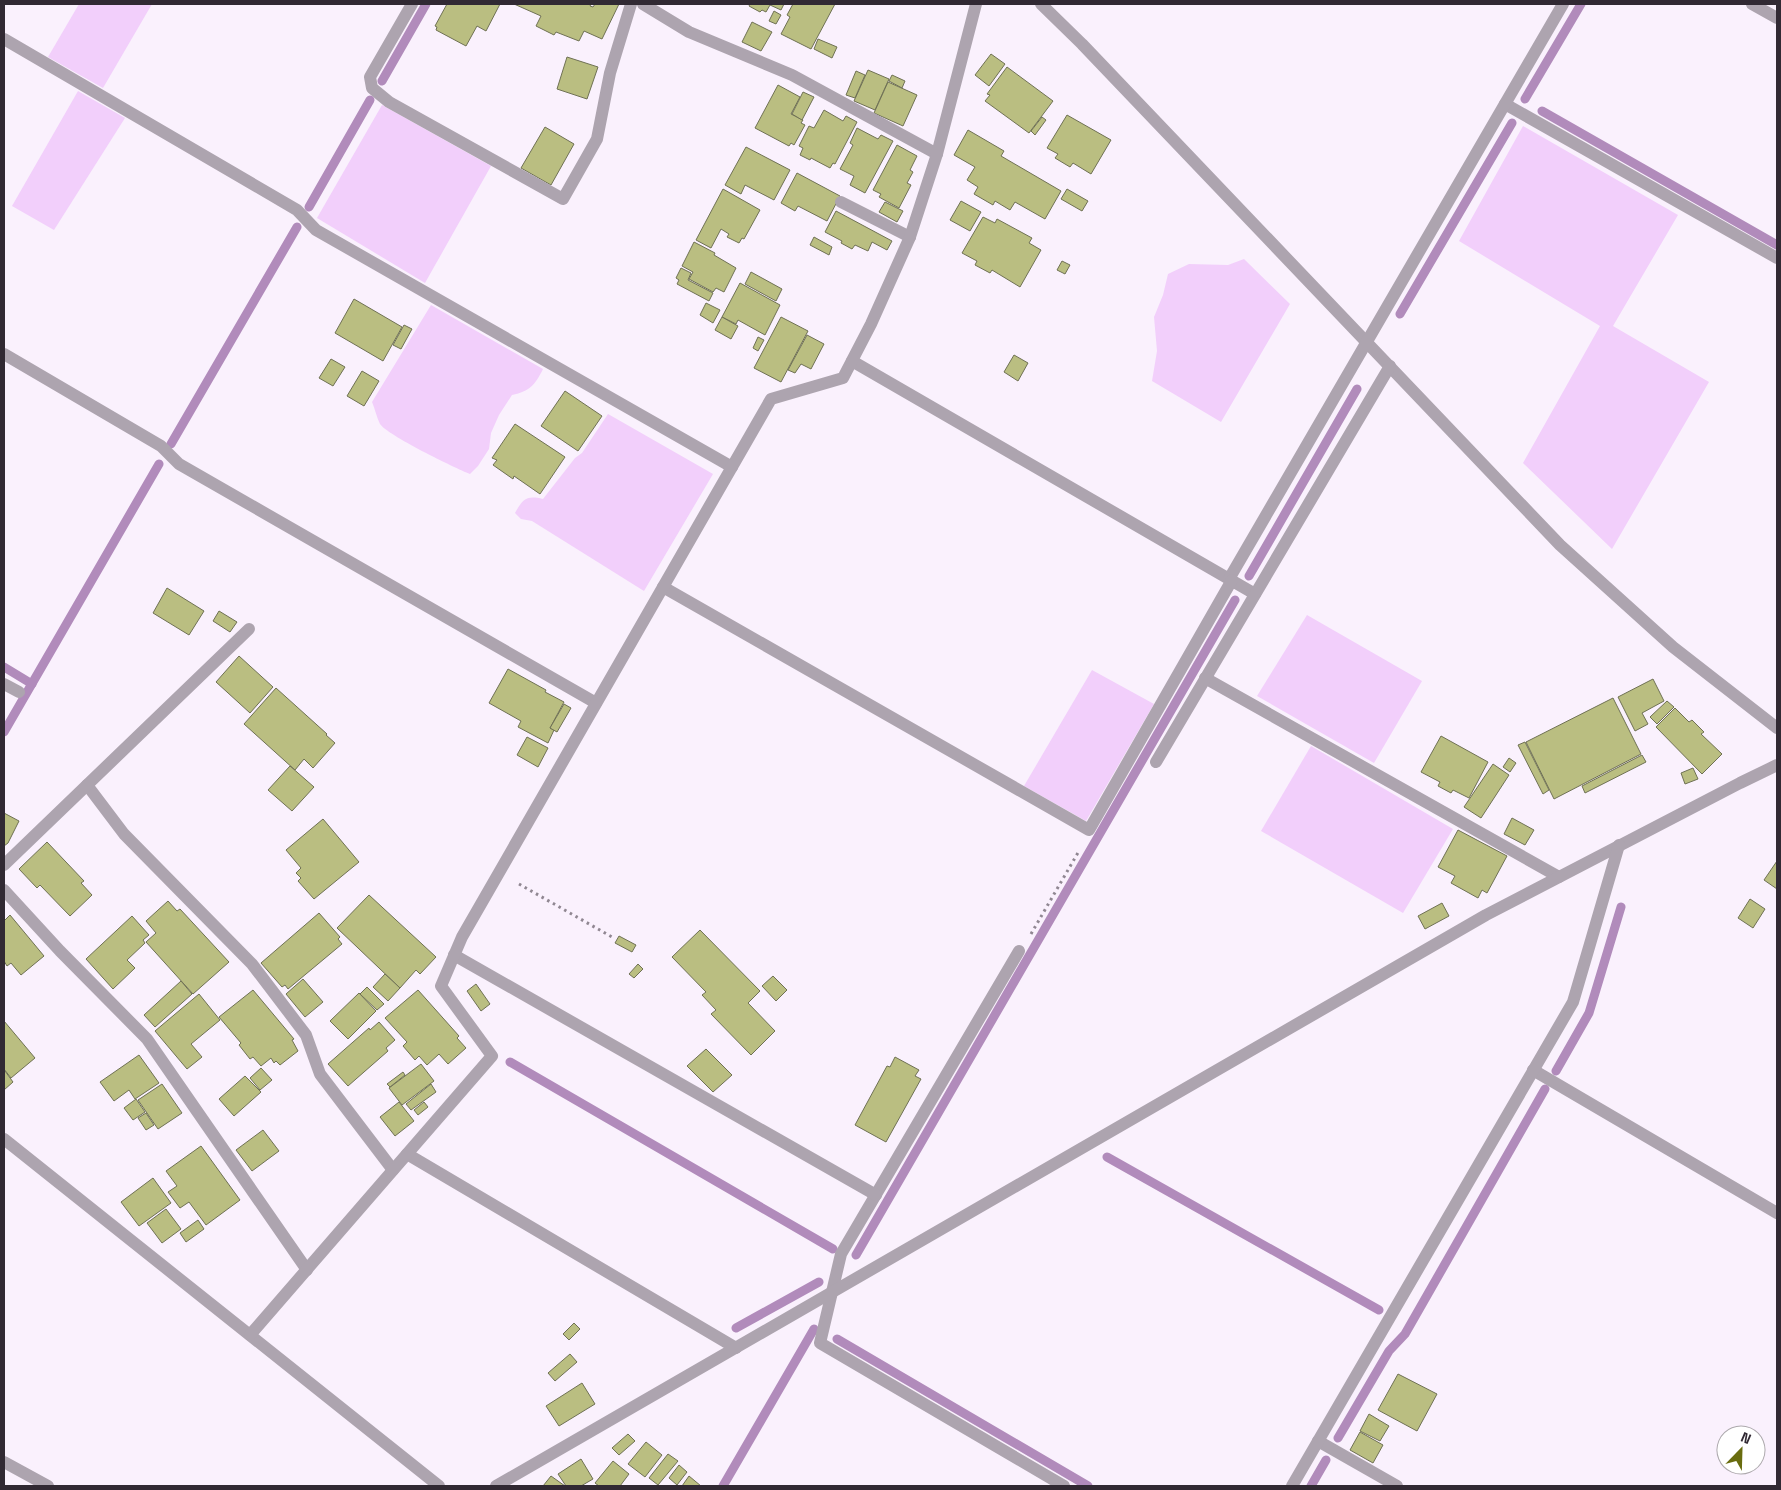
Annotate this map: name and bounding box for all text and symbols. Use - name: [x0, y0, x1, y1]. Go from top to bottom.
- north arrow: [1716, 1425, 1766, 1475]
- text: N: [1738, 1428, 1754, 1448]

